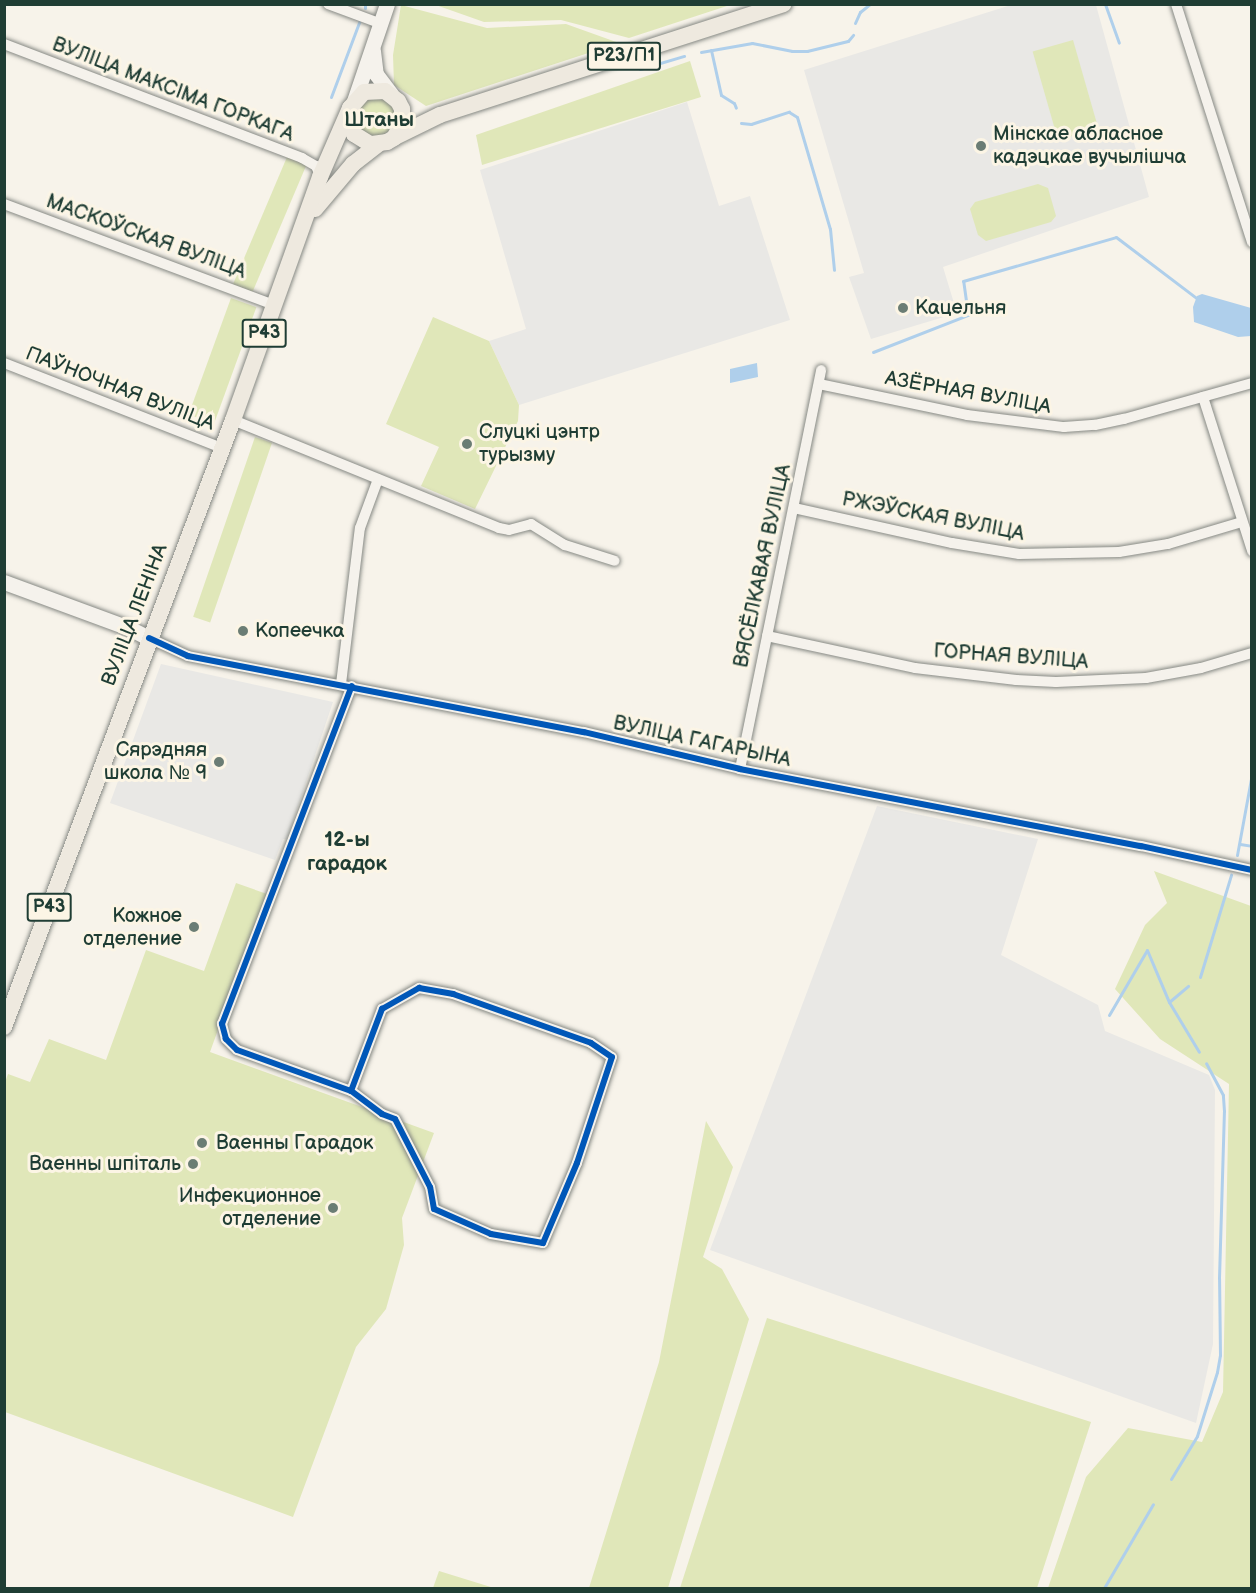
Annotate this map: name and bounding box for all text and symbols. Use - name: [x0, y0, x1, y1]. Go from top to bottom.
- street label: ВУЛІЦА МАКСІМА ГОРКАГА: [49, 33, 297, 147]
- road number: Р23/П1: [586, 41, 662, 71]
- district label: Штаны: [344, 107, 414, 133]
- place label: Мінскае абласное кадэцкае вучылішча: [993, 122, 1186, 169]
- marker: Мінскае абласное кадэцкае вучылішча: [974, 139, 988, 153]
- street label: МАСКОЎСКАЯ ВУЛІЦА: [43, 190, 249, 284]
- place label: Кацельня: [915, 296, 1006, 320]
- marker: Кацельня: [896, 301, 910, 315]
- road number: Р43: [242, 318, 286, 348]
- street label: ПАЎНОЧНАЯ ВУЛІЦА: [22, 342, 218, 436]
- street label: АЗЁРНАЯ ВУЛІЦА: [883, 367, 1053, 419]
- place label: Слуцкі цэнтр турызму: [479, 420, 600, 467]
- marker: Слуцкі цэнтр турызму: [460, 437, 474, 451]
- street label: ВЯСЁЛКАВАЯ ВУЛІЦА: [730, 462, 796, 670]
- street label: РЖЭЎСКАЯ ВУЛІЦА: [840, 488, 1026, 546]
- street label: ВУЛІЦА ЛЕНІНА: [97, 541, 173, 689]
- place label: Копеечка: [255, 619, 345, 643]
- marker: Копеечка: [236, 624, 250, 638]
- street label: ГОРНАЯ ВУЛІЦА: [933, 640, 1089, 674]
- street label: ВУЛІЦА ГАГАРЫНА: [611, 711, 793, 773]
- place label: Сярэдняя школа № 9: [104, 738, 207, 785]
- marker: Сярэдняя школа № 9: [212, 755, 226, 769]
- district label: 12-ы гарадок: [307, 827, 387, 877]
- road number: Р43: [26, 892, 72, 922]
- place label: Кожное отделение: [83, 904, 182, 951]
- marker: Кожное отделение: [187, 920, 201, 934]
- place label: Ваенны Гарадок: [216, 1131, 373, 1155]
- marker: Ваенны Гарадок: [193, 1134, 211, 1152]
- place label: Ваенны шпіталь: [29, 1152, 181, 1176]
- marker: Ваенны шпіталь: [186, 1157, 200, 1171]
- place label: Инфекционное отделение: [179, 1184, 321, 1231]
- marker: Инфекционное отделение: [326, 1201, 340, 1215]

